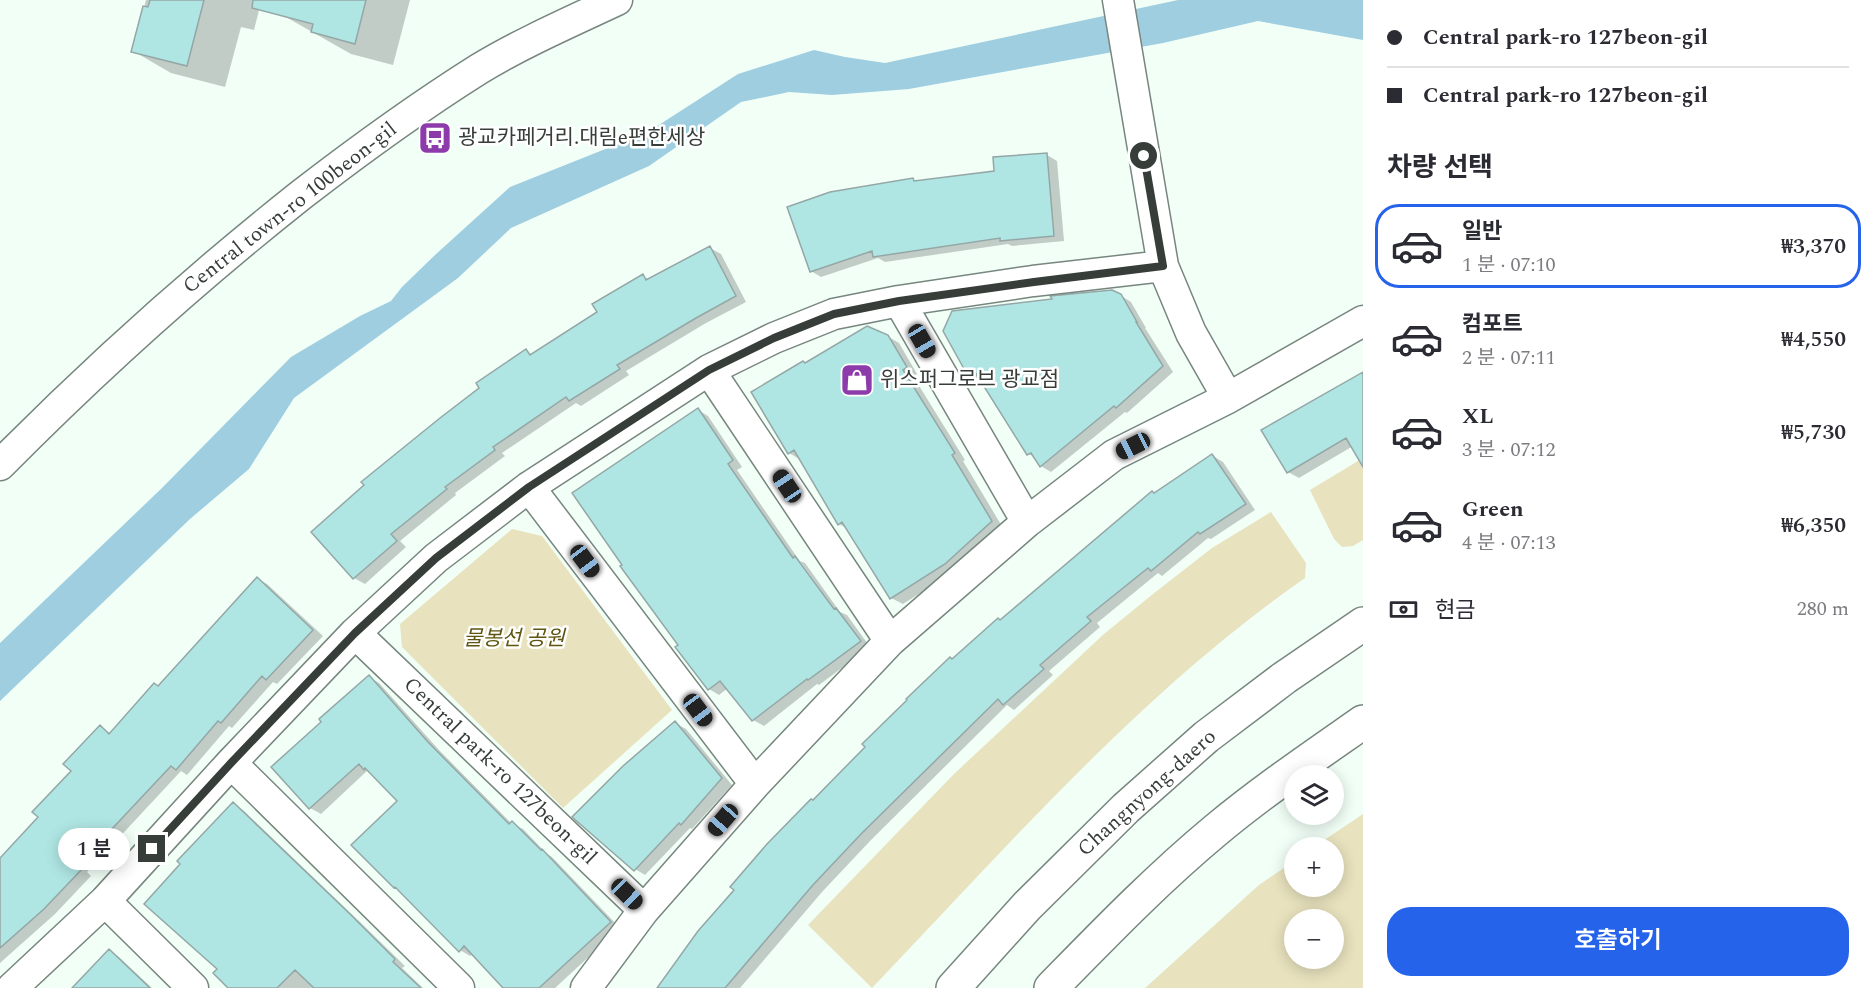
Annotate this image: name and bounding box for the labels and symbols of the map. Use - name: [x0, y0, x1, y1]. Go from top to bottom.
- street label: Central town-ro 100beon-gil: [176, 114, 404, 302]
- bus stop icon: 광교카페거리.대림e편한세상: [417, 120, 453, 156]
- place label: 광교카페거리.대림e편한세상: [458, 122, 705, 154]
- route start: [1130, 142, 1157, 169]
- car: [905, 321, 939, 361]
- shop icon: 위스퍼그로브 광교점: [839, 362, 875, 398]
- place label: 위스퍼그로브 광교점: [880, 364, 1059, 396]
- car: [1113, 430, 1153, 462]
- car: [769, 466, 805, 506]
- car: [567, 541, 603, 581]
- park label: 물봉선 공원: [463, 623, 566, 655]
- street label: Central park-ro 127beon-gil: [396, 670, 604, 872]
- car: [680, 690, 716, 730]
- street label: Changnyong-daero: [1070, 722, 1224, 864]
- car: [704, 801, 742, 839]
- callout: 1 분: [59, 828, 131, 870]
- route end: [138, 835, 165, 862]
- car: [608, 875, 646, 913]

